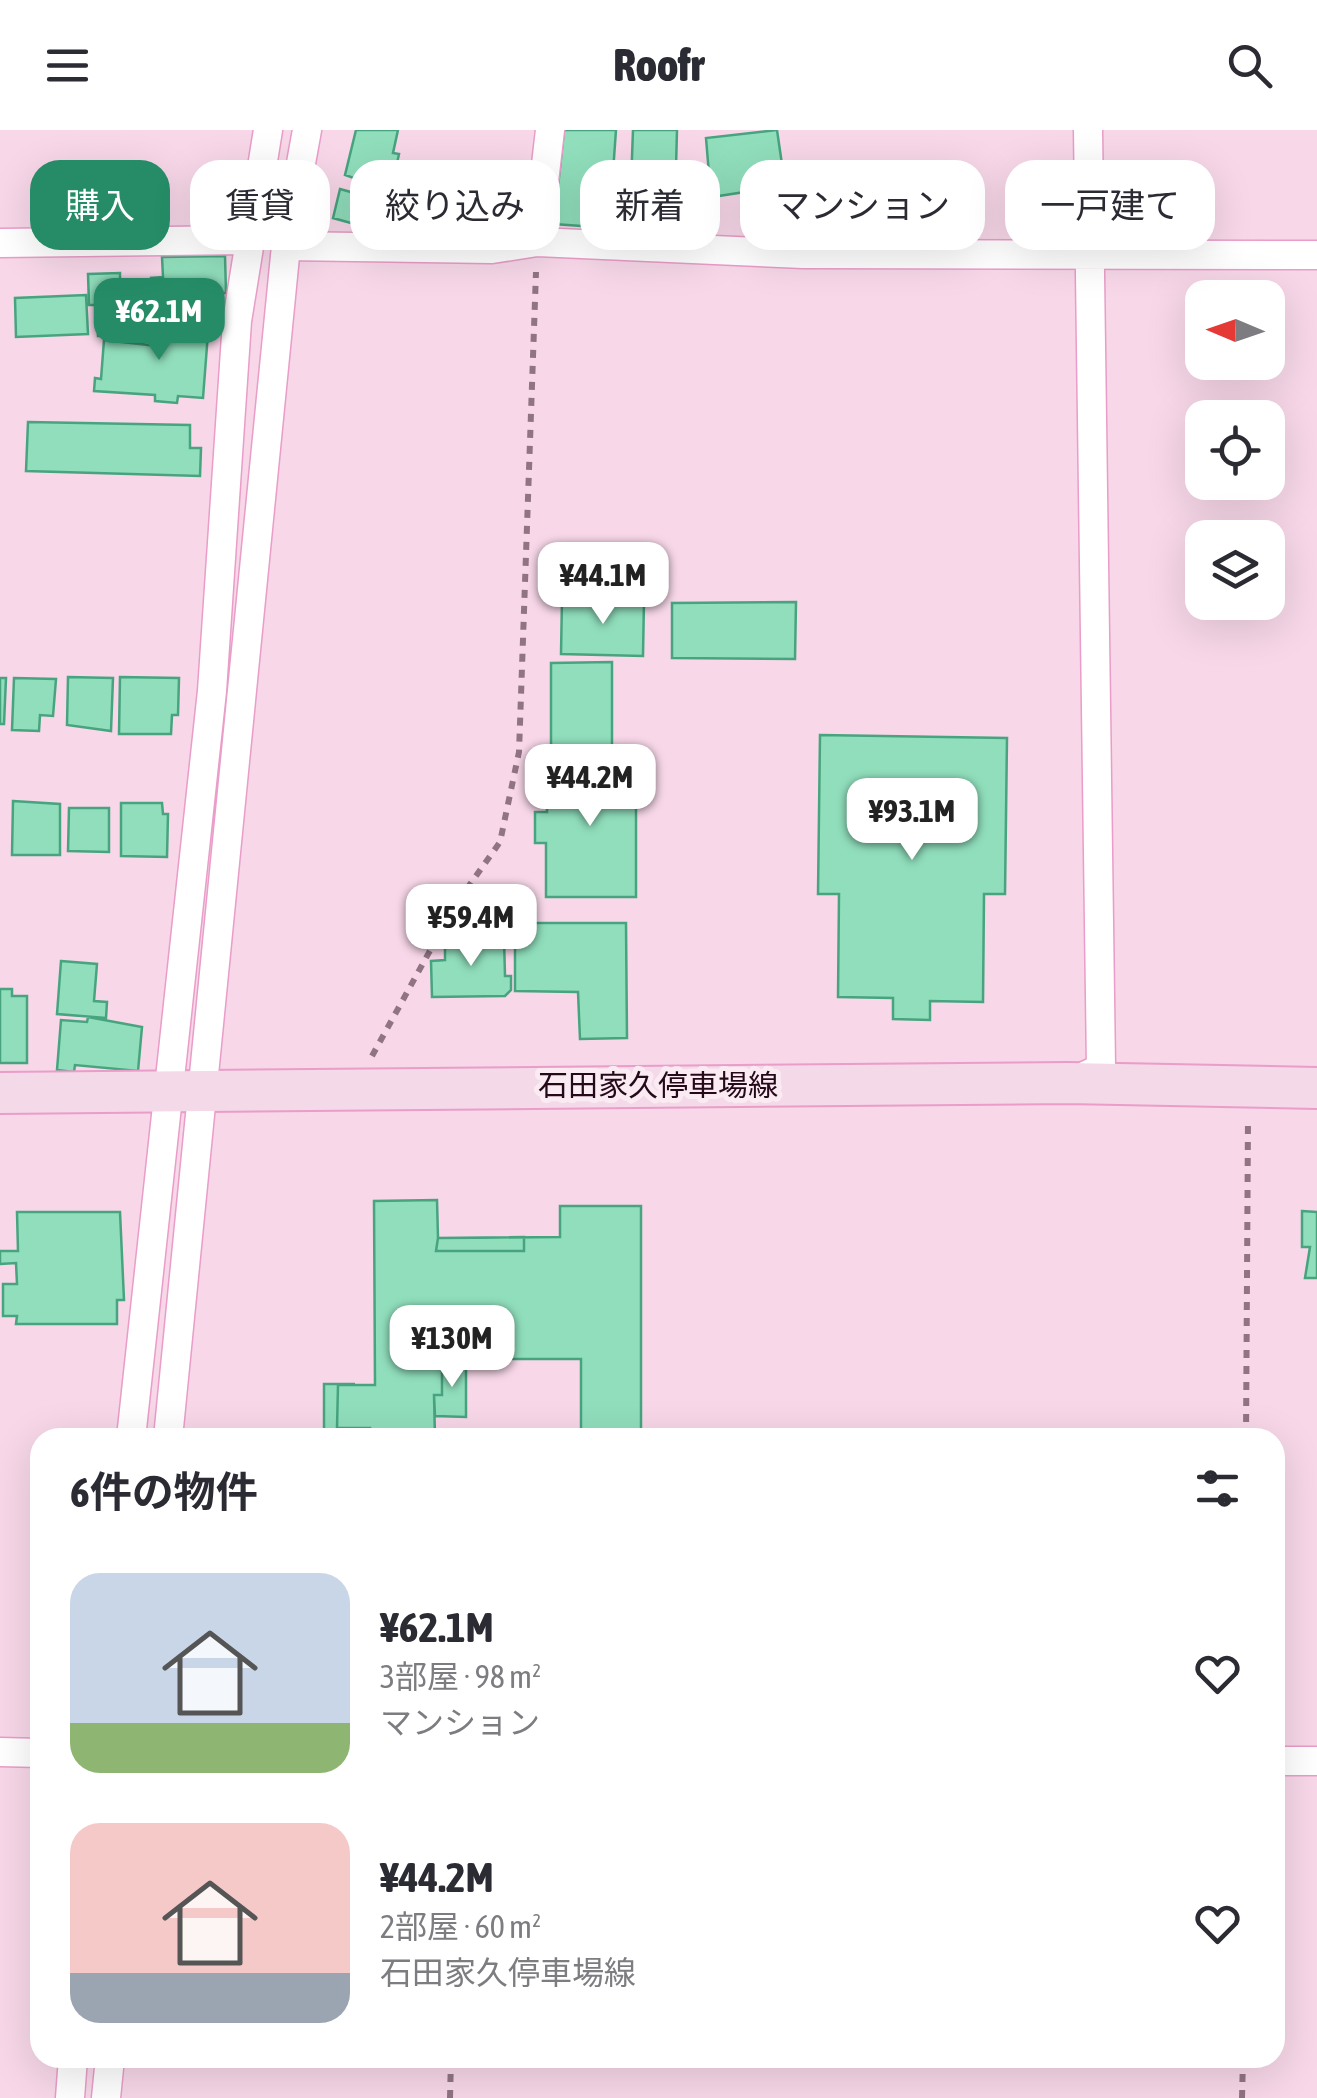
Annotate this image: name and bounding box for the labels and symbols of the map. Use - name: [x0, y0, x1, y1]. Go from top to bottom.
- pin: ¥62.1M: [78, 278, 240, 363]
- north arrow: [1185, 280, 1285, 380]
- pin: ¥44.1M: [522, 542, 684, 627]
- pin: ¥44.2M: [509, 744, 671, 829]
- pin: ¥93.1M: [831, 778, 993, 863]
- pin: ¥59.4M: [390, 884, 552, 969]
- street label: 石田家久停車場線: [538, 1068, 778, 1102]
- pin: ¥130M: [382, 1305, 522, 1390]

